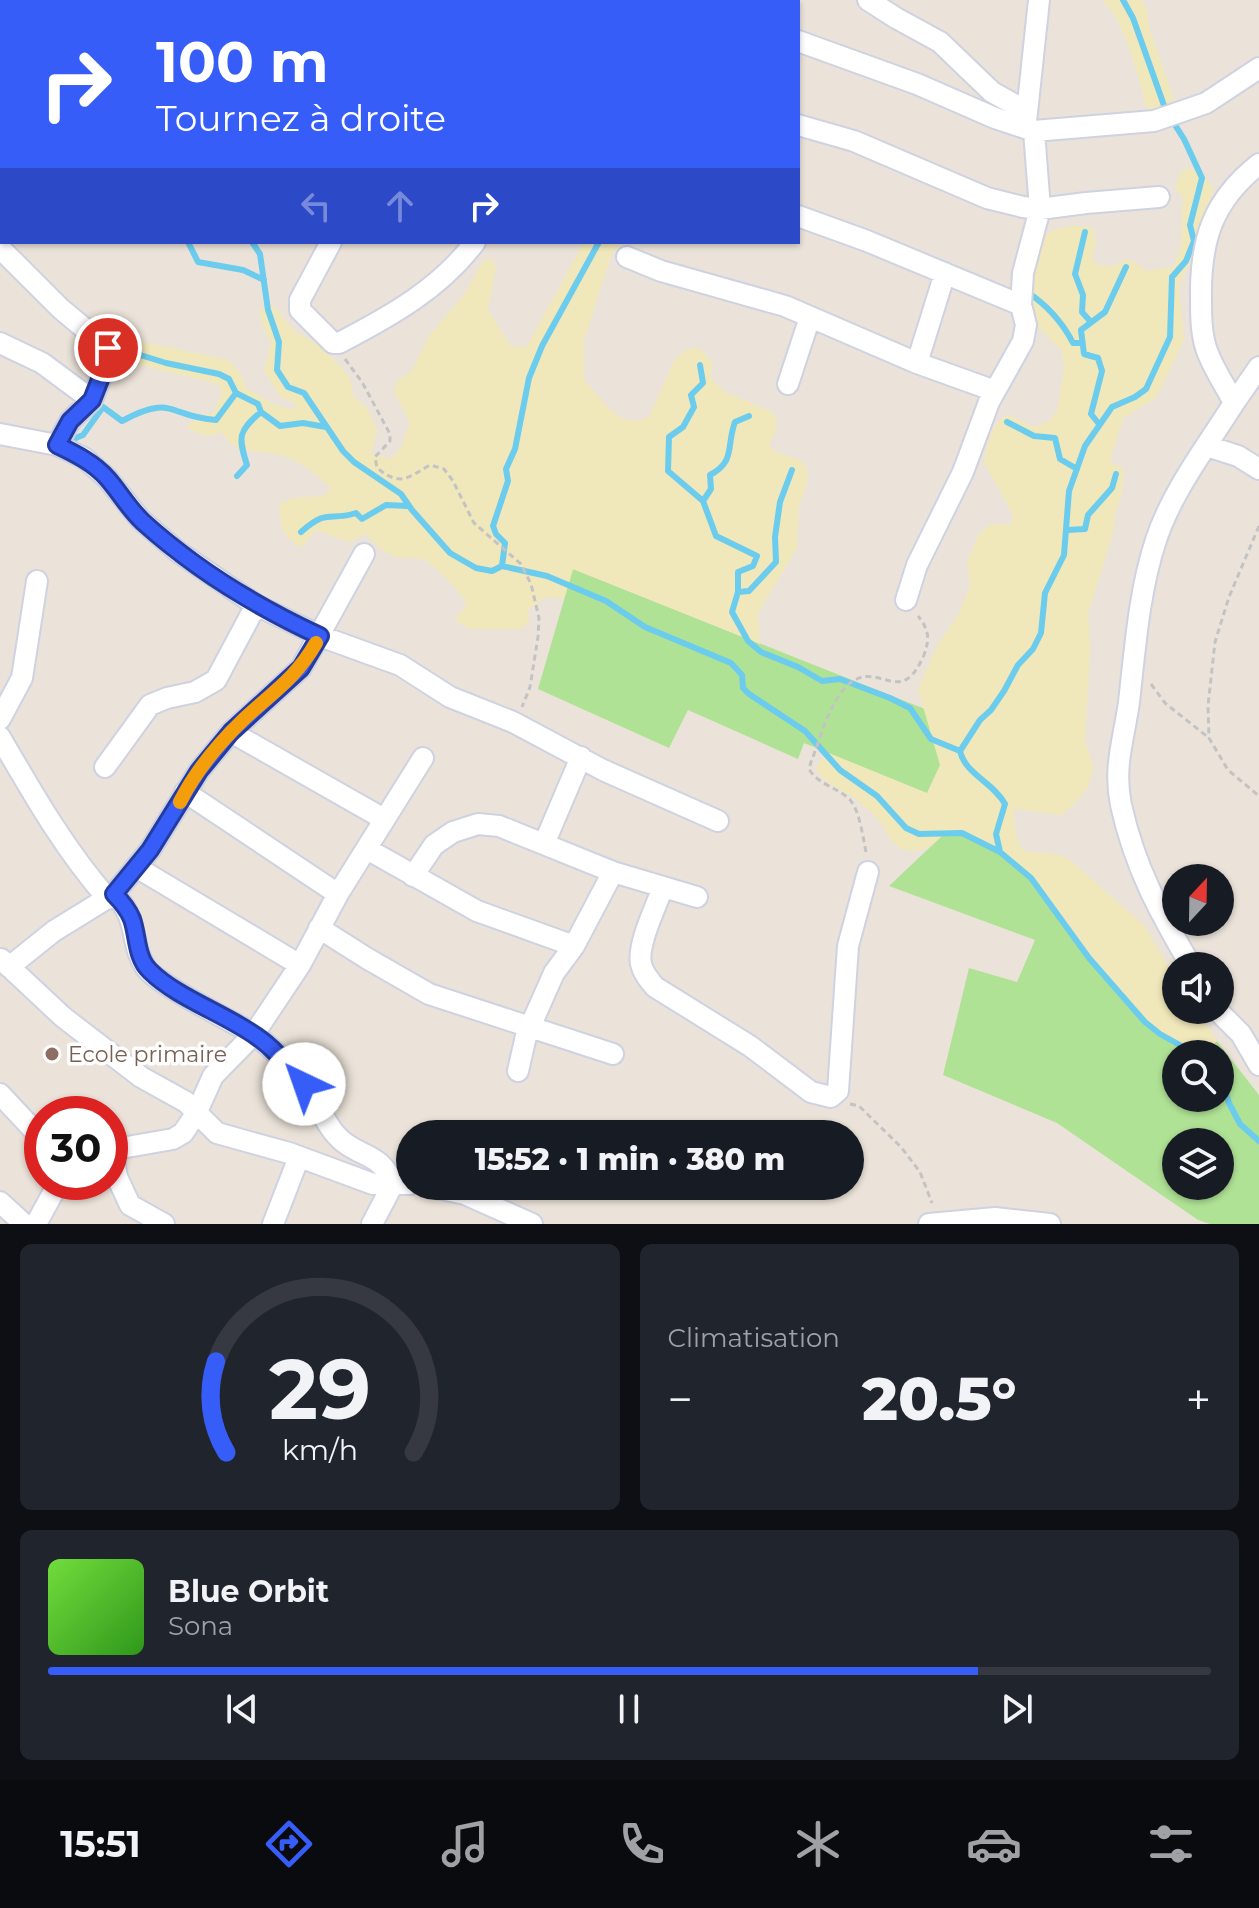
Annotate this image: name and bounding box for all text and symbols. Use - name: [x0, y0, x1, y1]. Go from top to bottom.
- text: 100 m: [156, 28, 329, 96]
- icon: right: [24, 32, 128, 136]
- text: Tournez à droite: [156, 96, 446, 140]
- icon: left: [294, 184, 338, 228]
- icon: ahead: [378, 184, 422, 228]
- icon: right: [462, 184, 506, 228]
- pin: [74, 314, 142, 382]
- icon: arrive: [86, 326, 130, 370]
- north arrow: [1162, 864, 1234, 936]
- map controls: [1162, 864, 1234, 1200]
- button: sound: [1162, 952, 1234, 1024]
- button: search: [1162, 1040, 1234, 1112]
- place label: Ecole primaire: [68, 1041, 227, 1068]
- position arrow: [262, 1042, 346, 1126]
- marker: Ecole primaire: [43, 1045, 61, 1063]
- speed limit sign: 30: [24, 1096, 128, 1200]
- button: layers: [1162, 1128, 1234, 1200]
- text: 15:52 · 1 min · 380 m: [475, 1141, 785, 1178]
- text: Climatisation: [668, 1322, 840, 1354]
- text: 29: [269, 1338, 371, 1440]
- text: 20.5°: [862, 1362, 1016, 1435]
- text: −: [668, 1372, 693, 1426]
- text: +: [1186, 1372, 1211, 1426]
- text: km/h: [282, 1432, 358, 1467]
- text: Blue Orbit: [168, 1573, 329, 1610]
- text: Sona: [168, 1610, 233, 1642]
- icon: previous: [220, 1687, 264, 1731]
- icon: pause: [607, 1687, 651, 1731]
- icon: next: [995, 1687, 1039, 1731]
- icon: directions: [261, 1816, 317, 1872]
- icon: music: [437, 1816, 493, 1872]
- icon: phone: [614, 1816, 670, 1872]
- icon: climate: [790, 1816, 846, 1872]
- icon: car: [966, 1816, 1022, 1872]
- icon: filters: [1143, 1816, 1199, 1872]
- text: 15:51: [60, 1822, 141, 1866]

